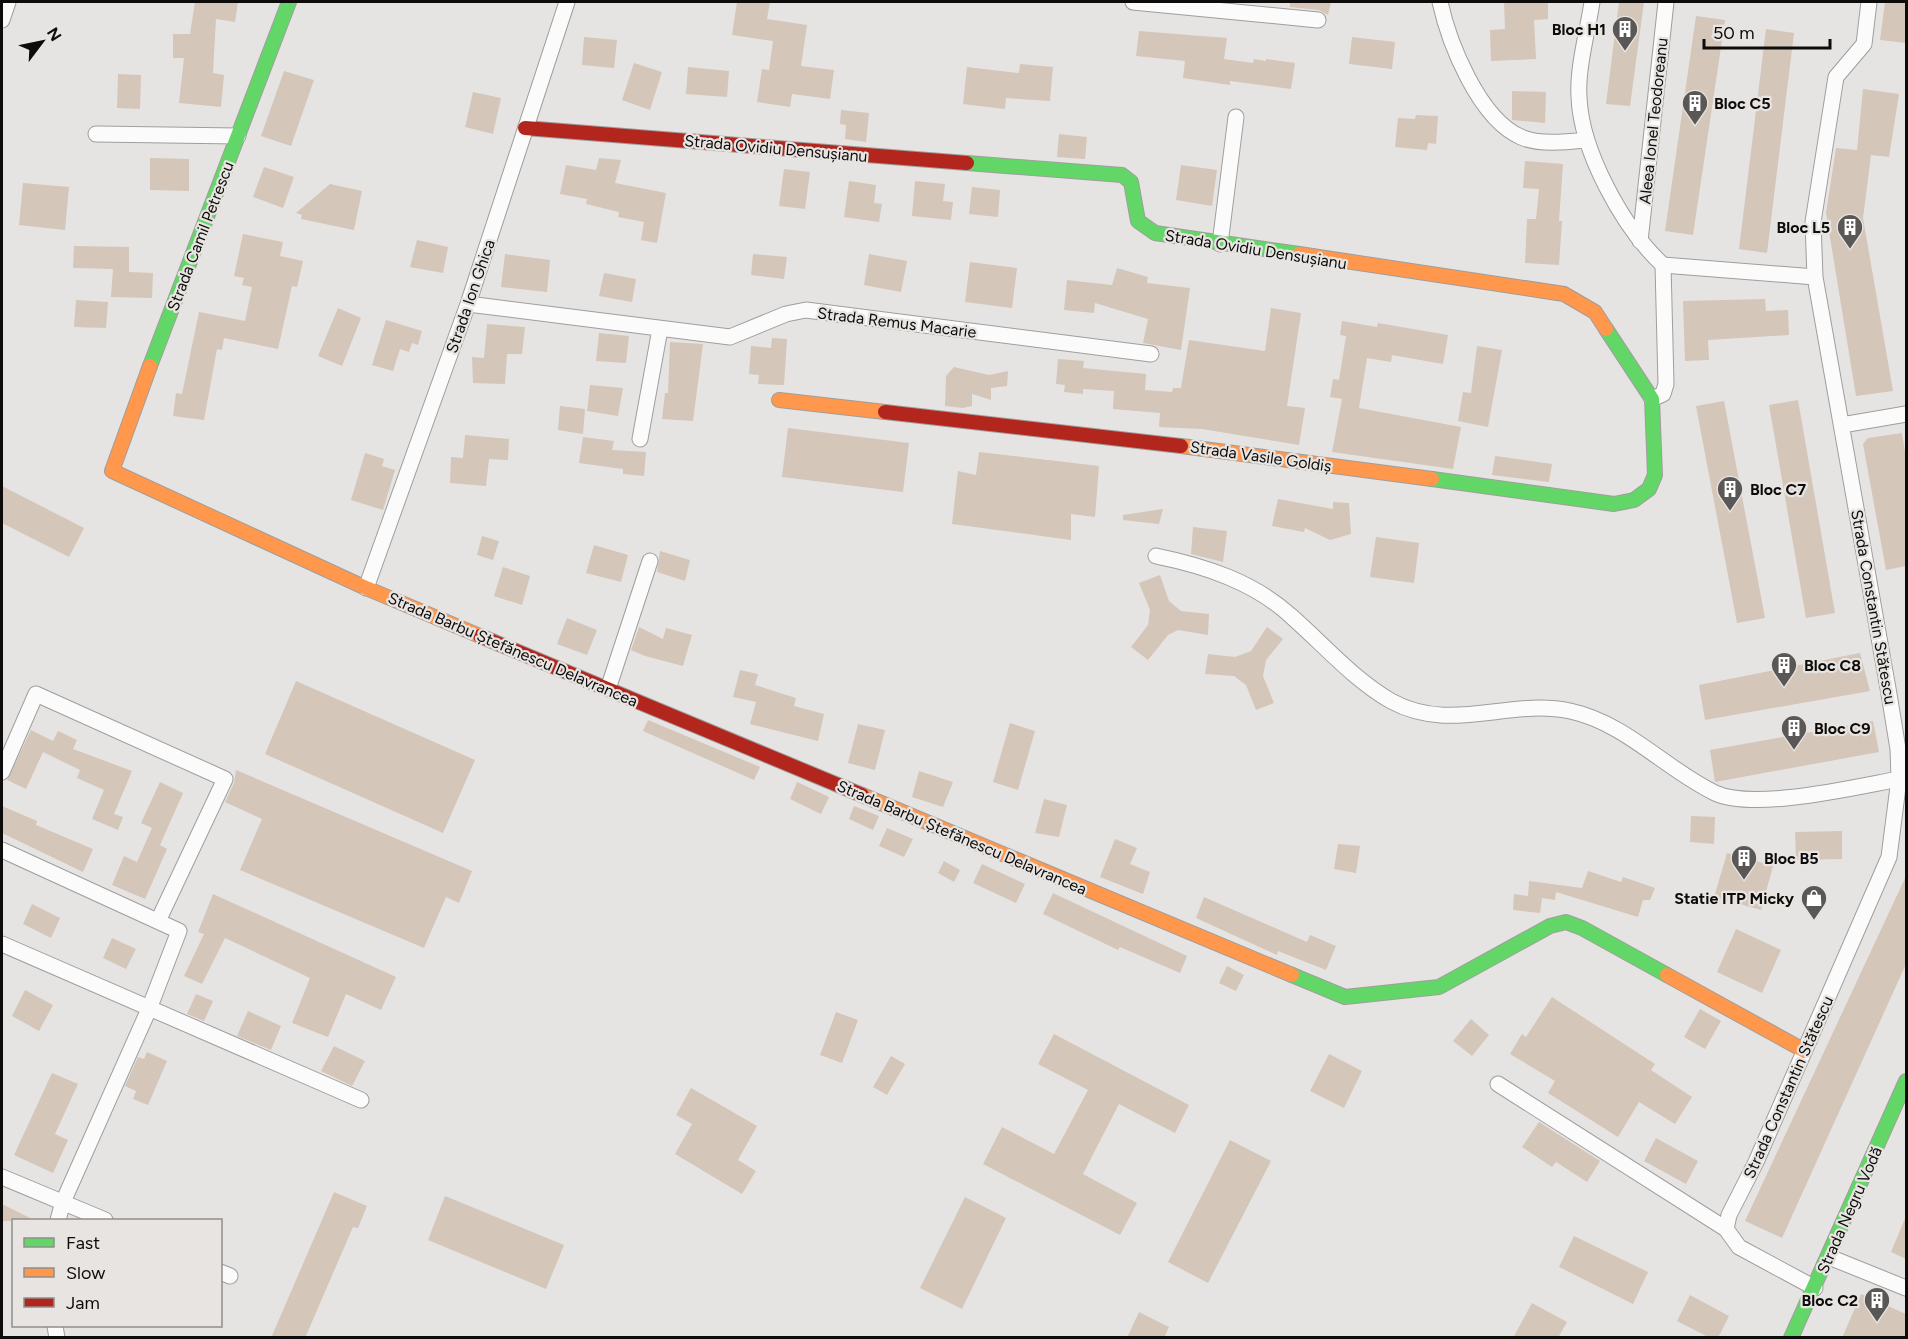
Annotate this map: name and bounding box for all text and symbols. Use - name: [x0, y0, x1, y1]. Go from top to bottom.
- north arrow: [12, 12, 72, 72]
- scale bar: [1704, 12, 1830, 50]
- building icon: Bloc H1: [1610, 14, 1640, 52]
- place label: Bloc H1: [1552, 20, 1606, 39]
- text: 50 m: [1713, 22, 1755, 44]
- text: N: [43, 24, 66, 45]
- street label: Aleea Ionel Teodoreanu: [1635, 37, 1672, 205]
- building icon: Bloc C5: [1680, 88, 1710, 126]
- place label: Bloc C5: [1714, 94, 1770, 113]
- street label: Strada Ovidiu Densușianu: [684, 131, 868, 166]
- street label: Strada Camil Petrescu: [163, 159, 238, 314]
- building icon: Bloc L5: [1835, 212, 1865, 250]
- place label: Bloc L5: [1777, 218, 1830, 237]
- street label: Strada Ovidiu Densușianu: [1164, 226, 1348, 273]
- street label: Strada Ion Ghica: [442, 237, 499, 356]
- street label: Strada Remus Macarie: [816, 303, 978, 342]
- street label: Strada Vasile Goldiș: [1189, 437, 1333, 476]
- building icon: Bloc C7: [1715, 474, 1745, 512]
- place label: Bloc C7: [1750, 480, 1806, 499]
- street label: Strada Constantin Stătescu: [1847, 508, 1900, 706]
- street label: Strada Barbu Ștefănescu Delavrancea: [385, 588, 641, 711]
- building icon: Bloc C8: [1769, 650, 1799, 688]
- place label: Bloc C8: [1804, 656, 1861, 675]
- building icon: Bloc C9: [1779, 713, 1809, 751]
- place label: Bloc C9: [1814, 719, 1870, 738]
- street label: Strada Barbu Ștefănescu Delavrancea: [834, 776, 1090, 899]
- building icon: Bloc B5: [1729, 843, 1759, 881]
- place label: Bloc B5: [1764, 849, 1819, 868]
- shop icon: Statie ITP Micky: [1799, 883, 1829, 921]
- place label: Statie ITP Micky: [1674, 889, 1795, 908]
- street label: Strada Constantin Stătescu: [1740, 993, 1837, 1181]
- street label: Strada Negru Vodă: [1813, 1144, 1886, 1277]
- legend: [12, 1219, 222, 1327]
- text: Fast: [66, 1232, 100, 1254]
- text: Slow: [66, 1262, 105, 1284]
- building icon: Bloc C2: [1862, 1285, 1892, 1323]
- place label: Bloc C2: [1802, 1291, 1858, 1310]
- text: Jam: [66, 1292, 100, 1314]

